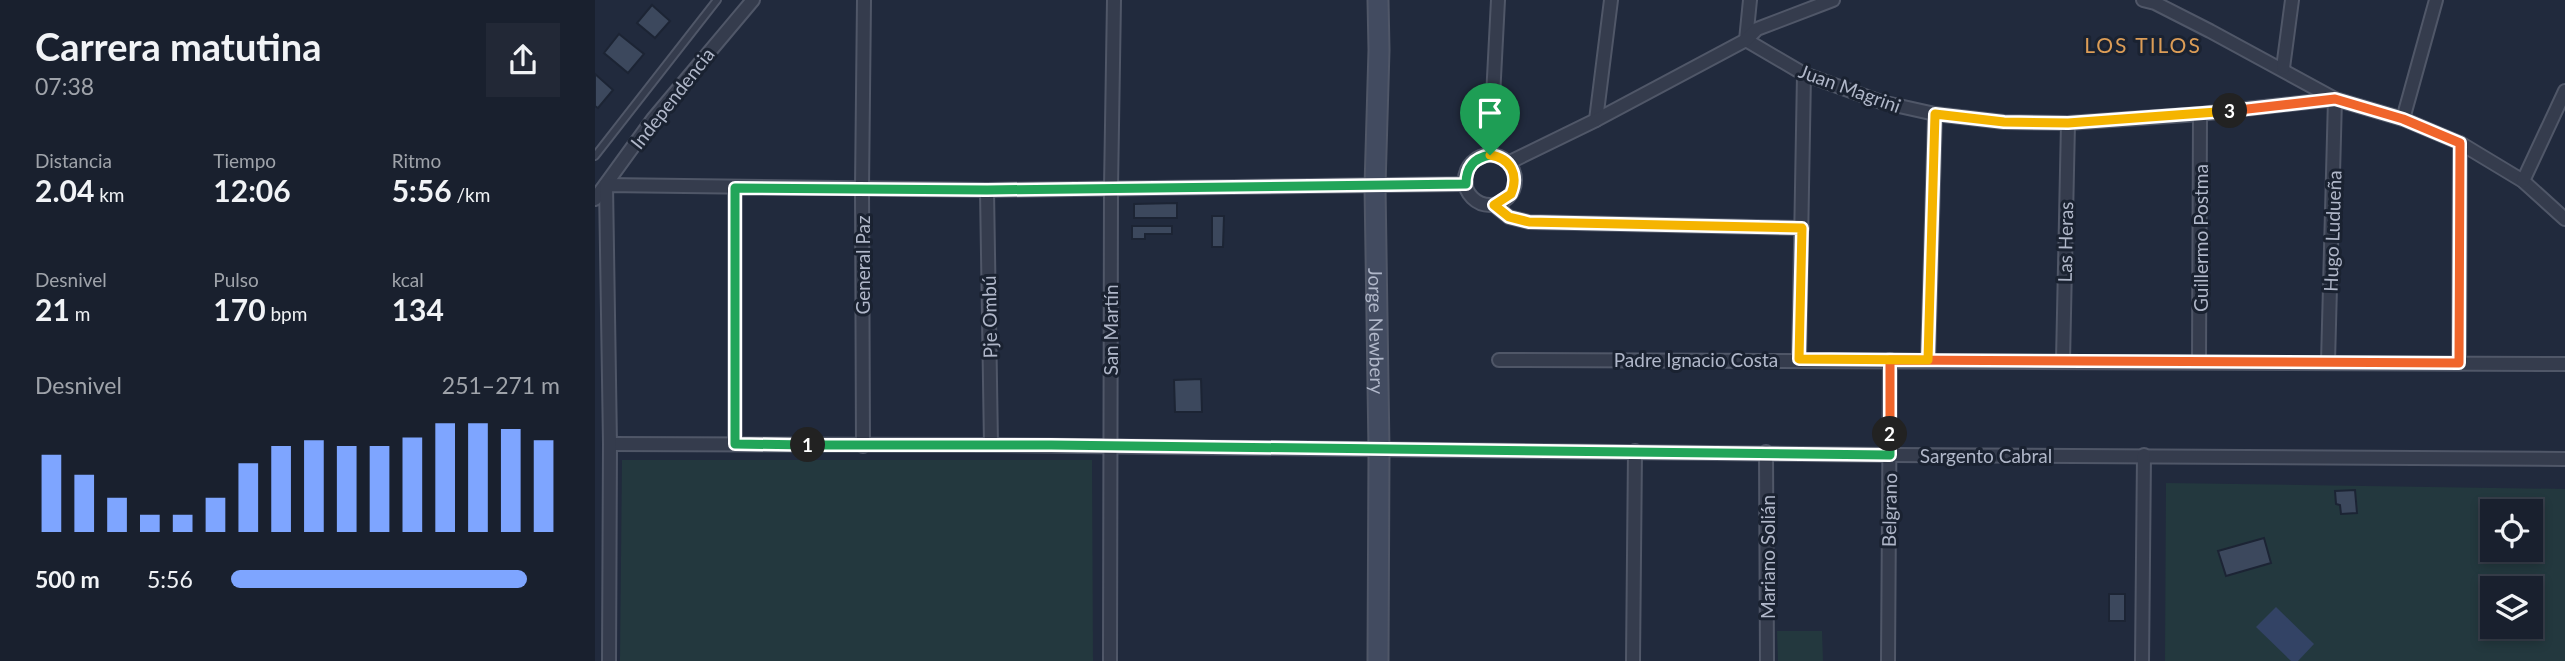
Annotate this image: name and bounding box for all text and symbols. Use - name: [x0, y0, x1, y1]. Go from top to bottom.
- text: Carrera matutina: [35, 23, 322, 69]
- button: share: [486, 23, 560, 97]
- district label: LOS TILOS: [2084, 32, 2202, 57]
- street label: Independencia: [625, 43, 719, 153]
- street label: Juan Magrini: [1796, 59, 1904, 117]
- text: 07:38: [35, 72, 94, 100]
- pin: [1460, 83, 1520, 155]
- icon: arrive: [1471, 94, 1509, 132]
- pin: 3: [2213, 94, 2247, 128]
- text: 3: [2224, 99, 2235, 122]
- text: Distancia: [35, 149, 112, 172]
- text: Tiempo: [213, 149, 276, 172]
- text: Ritmo: [392, 149, 441, 172]
- street label: Guillermo Postma: [2189, 164, 2212, 312]
- street label: Hugo Ludueña: [2318, 170, 2346, 292]
- text: 2.04: [35, 172, 94, 208]
- text: 12:06: [213, 172, 291, 208]
- text: 5:56: [392, 172, 452, 208]
- text: km: [94, 183, 124, 206]
- text: /km: [452, 183, 490, 206]
- street label: Las Heras: [2053, 201, 2077, 283]
- street label: General Paz: [851, 215, 874, 315]
- text: Desnivel: [35, 268, 107, 291]
- text: Pulso: [213, 268, 259, 291]
- text: kcal: [392, 268, 424, 291]
- street label: Jorge Newbery: [1365, 268, 1390, 394]
- street label: Pje Ombú: [977, 275, 1001, 359]
- street label: San Martín: [1099, 284, 1122, 376]
- text: 21: [35, 291, 70, 327]
- text: 170: [213, 291, 266, 327]
- text: 134: [392, 291, 444, 327]
- text: m: [70, 302, 90, 325]
- text: bpm: [266, 302, 307, 325]
- street label: Padre Ignacio Costa: [1614, 348, 1778, 371]
- text: Desnivel: [35, 371, 122, 399]
- text: 251–271 m: [442, 371, 560, 399]
- pin: 2: [1873, 416, 1907, 452]
- text: 2: [1884, 422, 1895, 445]
- pin: 1: [791, 428, 825, 462]
- text: 1: [802, 433, 813, 456]
- street label: Sargento Cabral: [1920, 444, 2052, 467]
- street label: Belgrano: [1877, 473, 1901, 547]
- street label: Mariano Solián: [1756, 495, 1779, 619]
- map controls: [2480, 499, 2543, 639]
- button: locate: [2480, 499, 2543, 562]
- text: 500 m: [35, 565, 100, 593]
- text: 5:56: [147, 565, 193, 593]
- button: layers: [2480, 576, 2543, 639]

